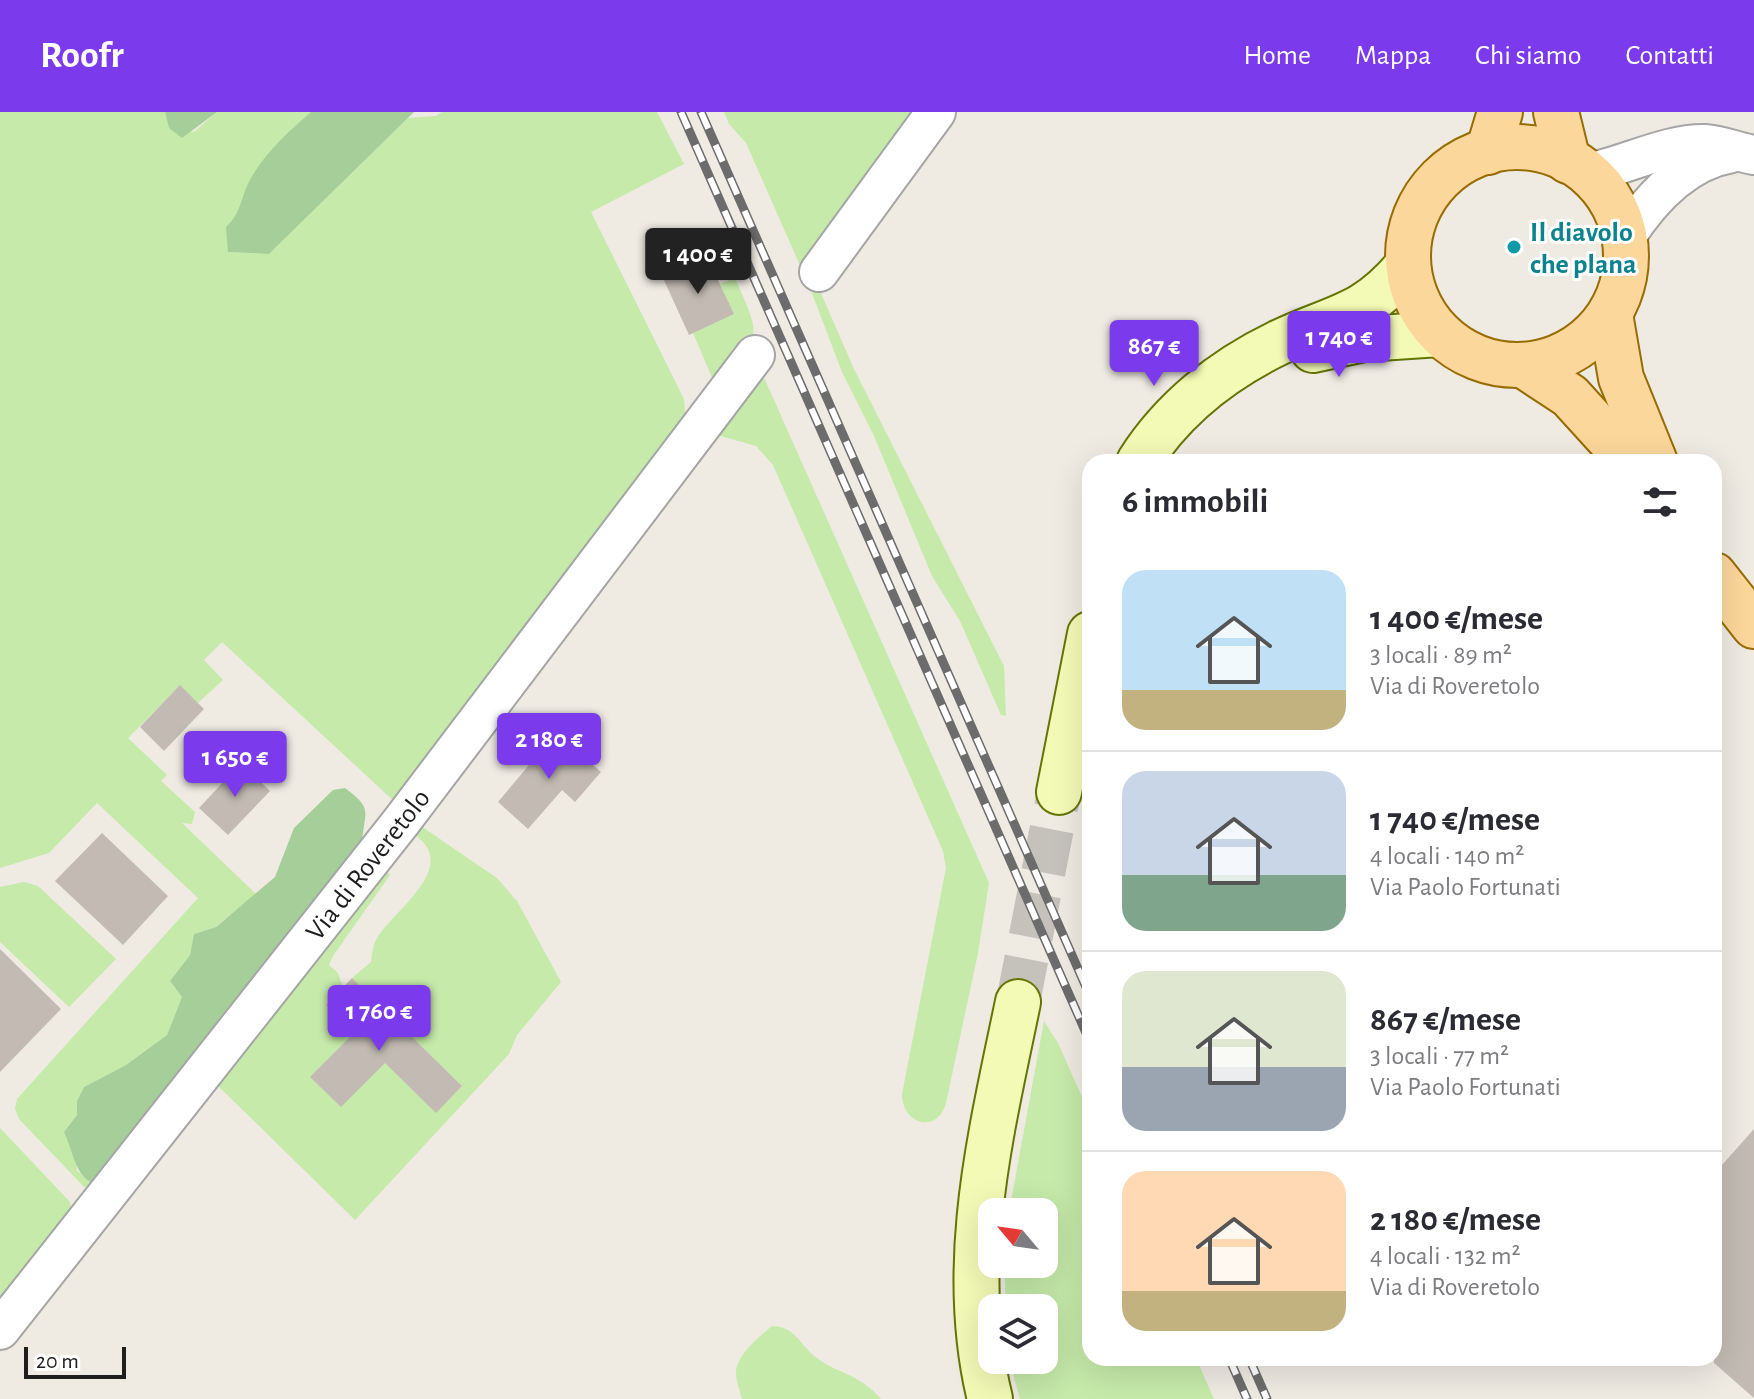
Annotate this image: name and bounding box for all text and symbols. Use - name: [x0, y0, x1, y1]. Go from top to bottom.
- text: Roofr: [40, 37, 124, 75]
- text: Home: [1244, 42, 1311, 70]
- text: Mappa: [1355, 42, 1431, 70]
- text: Chi siamo: [1475, 42, 1582, 70]
- text: Contatti: [1626, 42, 1714, 70]
- place label: Il diavolo che plana: [1530, 219, 1637, 279]
- pin: 1 400 €: [624, 228, 772, 296]
- marker: Il diavolo che plana: [1505, 238, 1523, 256]
- text: 1 400 €: [663, 241, 733, 267]
- pin: 1 740 €: [1265, 311, 1413, 379]
- pin: 867 €: [1098, 320, 1210, 388]
- text: 1 740 €: [1305, 324, 1373, 350]
- text: 867 €: [1128, 333, 1180, 359]
- icon: filters: [1638, 480, 1682, 524]
- text: 6 immobili: [1122, 485, 1268, 519]
- icon: home: [1186, 602, 1282, 698]
- text: 1 400 €/mese: [1370, 602, 1543, 636]
- text: 3 locali · 89 m²: [1370, 642, 1512, 668]
- text: Via di Roveretolo: [1370, 673, 1540, 699]
- pin: 2 180 €: [475, 713, 623, 781]
- text: 2 180 €: [515, 726, 583, 752]
- pin: 1 650 €: [161, 731, 309, 799]
- text: 1 650 €: [202, 744, 268, 770]
- street label: Via di Roveretolo: [301, 784, 436, 946]
- icon: home: [1186, 803, 1282, 899]
- text: 1 740 €/mese: [1370, 803, 1540, 837]
- text: 4 locali · 140 m²: [1370, 843, 1524, 869]
- text: Via Paolo Fortunati: [1370, 874, 1561, 900]
- pin: 1 760 €: [305, 985, 453, 1053]
- text: 1 760 €: [346, 998, 412, 1024]
- icon: home: [1186, 1003, 1282, 1099]
- text: 867 €/mese: [1370, 1003, 1521, 1037]
- text: 3 locali · 77 m²: [1370, 1043, 1509, 1069]
- text: Via Paolo Fortunati: [1370, 1074, 1561, 1100]
- north arrow: [978, 1198, 1058, 1278]
- map controls: [978, 1198, 1058, 1374]
- icon: home: [1186, 1203, 1282, 1299]
- text: 2 180 €/mese: [1370, 1203, 1541, 1237]
- text: 4 locali · 132 m²: [1370, 1243, 1521, 1269]
- text: Via di Roveretolo: [1370, 1274, 1540, 1300]
- button: layers: [978, 1294, 1058, 1374]
- scale bar: [24, 1343, 126, 1379]
- text: 20 m: [36, 1350, 79, 1372]

